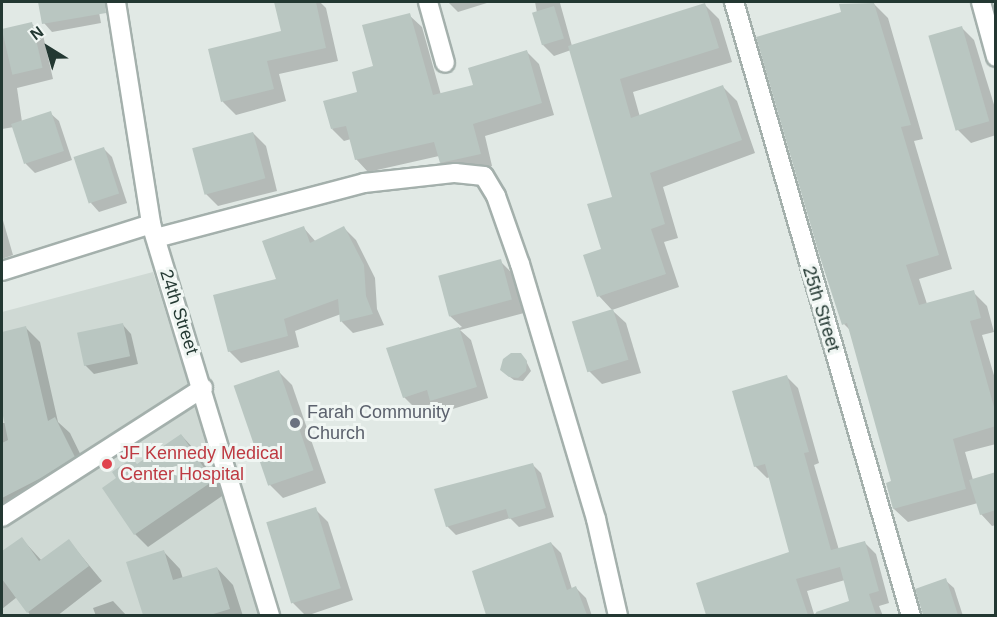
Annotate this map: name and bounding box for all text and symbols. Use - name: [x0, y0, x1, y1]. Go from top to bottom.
- north arrow: [18, 18, 78, 78]
- text: N: [27, 23, 47, 43]
- street label: 25th Street: [798, 264, 844, 354]
- street label: 24th Street: [155, 267, 203, 357]
- place label: Farah Community Church: [307, 402, 450, 444]
- marker: Farah Community Church: [288, 416, 302, 430]
- place label: JF Kennedy Medical Center Hospital: [120, 443, 283, 486]
- marker: JF Kennedy Medical Center Hospital: [98, 455, 116, 473]

